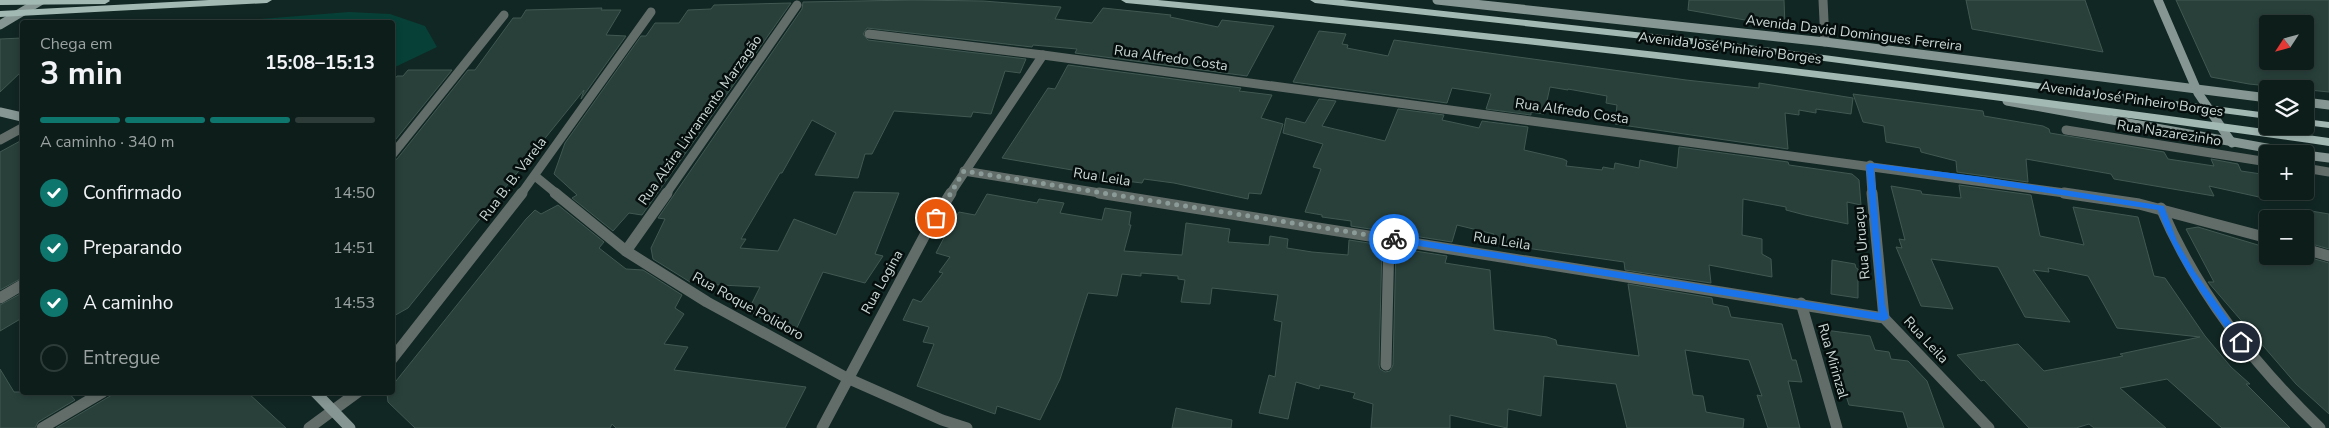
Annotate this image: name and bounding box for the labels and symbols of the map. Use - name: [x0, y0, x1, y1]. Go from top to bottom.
- street label: Avenida David Domingues Ferreira: [1745, 10, 1963, 56]
- north arrow: [2259, 15, 2314, 70]
- street label: Avenida José Pinheiro Borges: [1637, 27, 1823, 69]
- street label: Rua Alzira Livramento Marzagão: [634, 31, 766, 209]
- street label: Rua Alfredo Costa: [1113, 41, 1229, 75]
- street label: Avenida José Pinheiro Borges: [2039, 77, 2225, 121]
- street label: Rua Alfredo Costa: [1514, 94, 1630, 128]
- street label: Rua Nazarezinho: [2115, 115, 2223, 151]
- street label: Rua B. B. Varela: [475, 133, 551, 225]
- street label: Rua Leila: [1072, 163, 1132, 191]
- pin: [915, 197, 957, 239]
- street label: Rua Uruaçu: [1849, 206, 1875, 280]
- courier: [1369, 214, 1419, 264]
- street label: Rua Leila: [1472, 227, 1532, 255]
- street label: Rua Logina: [857, 247, 907, 317]
- street label: Rua Roque Polidoro: [689, 267, 807, 345]
- street label: Rua Leila: [1899, 312, 1953, 368]
- street label: Rua Mirinzal: [1813, 321, 1853, 402]
- pin: [2220, 321, 2262, 363]

